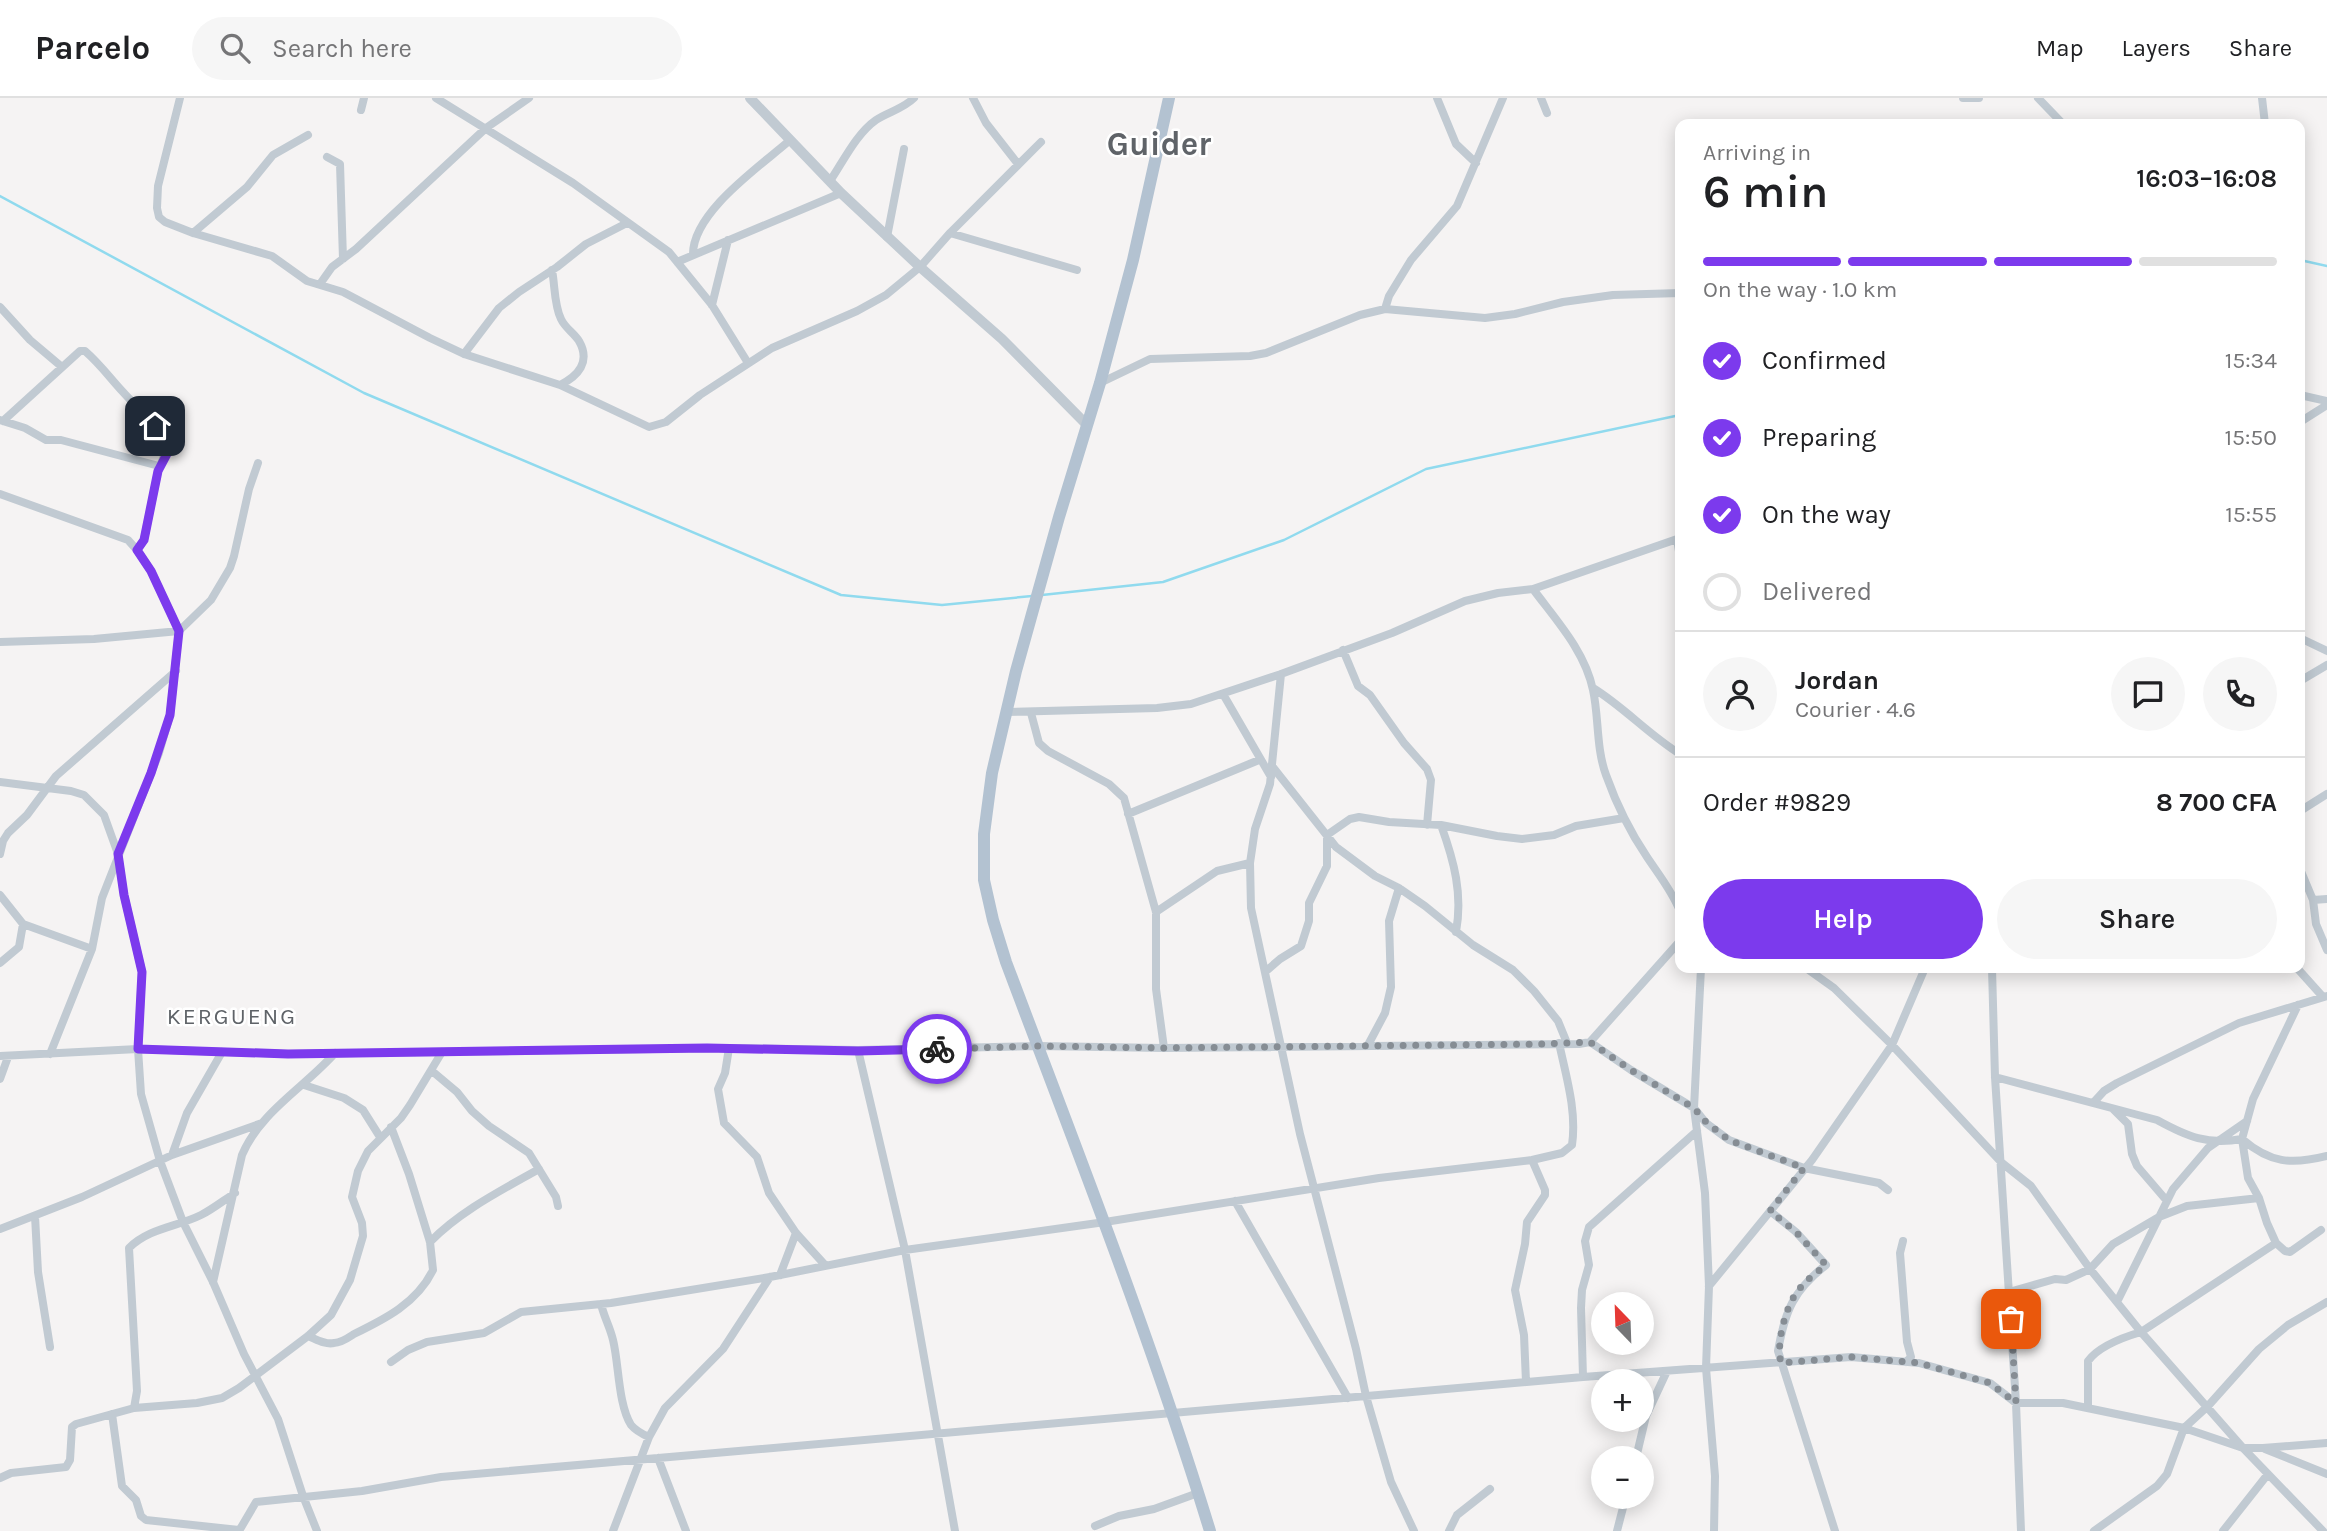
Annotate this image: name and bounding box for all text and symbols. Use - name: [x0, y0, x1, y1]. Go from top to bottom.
- search box: [192, 17, 682, 80]
- text: Parcelo: [35, 29, 150, 67]
- icon: search: [216, 29, 254, 67]
- text: Search here: [272, 33, 412, 64]
- text: Map: [2036, 34, 2084, 62]
- text: Layers: [2122, 34, 2191, 62]
- text: Share: [2229, 34, 2292, 62]
- district label: Guider: [1107, 125, 1211, 163]
- text: Arriving in: [1703, 139, 1811, 166]
- text: 16:03–16:08: [2136, 163, 2277, 194]
- text: 6 min: [1703, 165, 1829, 219]
- text: On the way · 1.0 km: [1703, 276, 1897, 303]
- icon: check: [1703, 342, 1741, 380]
- text: Confirmed: [1762, 345, 1887, 376]
- text: 15:34: [2225, 347, 2277, 374]
- pin: [125, 396, 185, 456]
- icon: home: [136, 407, 174, 445]
- icon: check: [1703, 419, 1741, 457]
- text: Preparing: [1762, 422, 1876, 453]
- text: 15:50: [2224, 424, 2277, 451]
- icon: check: [1703, 496, 1741, 534]
- text: On the way: [1762, 499, 1891, 530]
- text: 15:55: [2225, 501, 2277, 528]
- text: Delivered: [1762, 576, 1872, 607]
- button: person: [1703, 657, 1777, 731]
- button: chat: [2111, 657, 2185, 731]
- button: phone: [2203, 657, 2277, 731]
- text: Jordan: [1795, 665, 1879, 696]
- text: Courier · 4.6: [1795, 696, 1916, 723]
- text: Order #9829: [1703, 787, 1851, 818]
- text: 8 700 CFA: [2156, 787, 2277, 818]
- button: Help: [1703, 879, 1983, 959]
- button: Share: [1997, 879, 2277, 959]
- district label: KERGUENG: [167, 1003, 297, 1030]
- courier: [902, 1014, 972, 1084]
- icon: bike: [918, 1030, 956, 1068]
- pin: [1981, 1289, 2041, 1349]
- north arrow: [1591, 1292, 1654, 1354]
- map controls: [1591, 1292, 1654, 1509]
- icon: bag: [1992, 1300, 2030, 1338]
- button: +: [1591, 1369, 1654, 1432]
- button: −: [1591, 1446, 1654, 1509]

